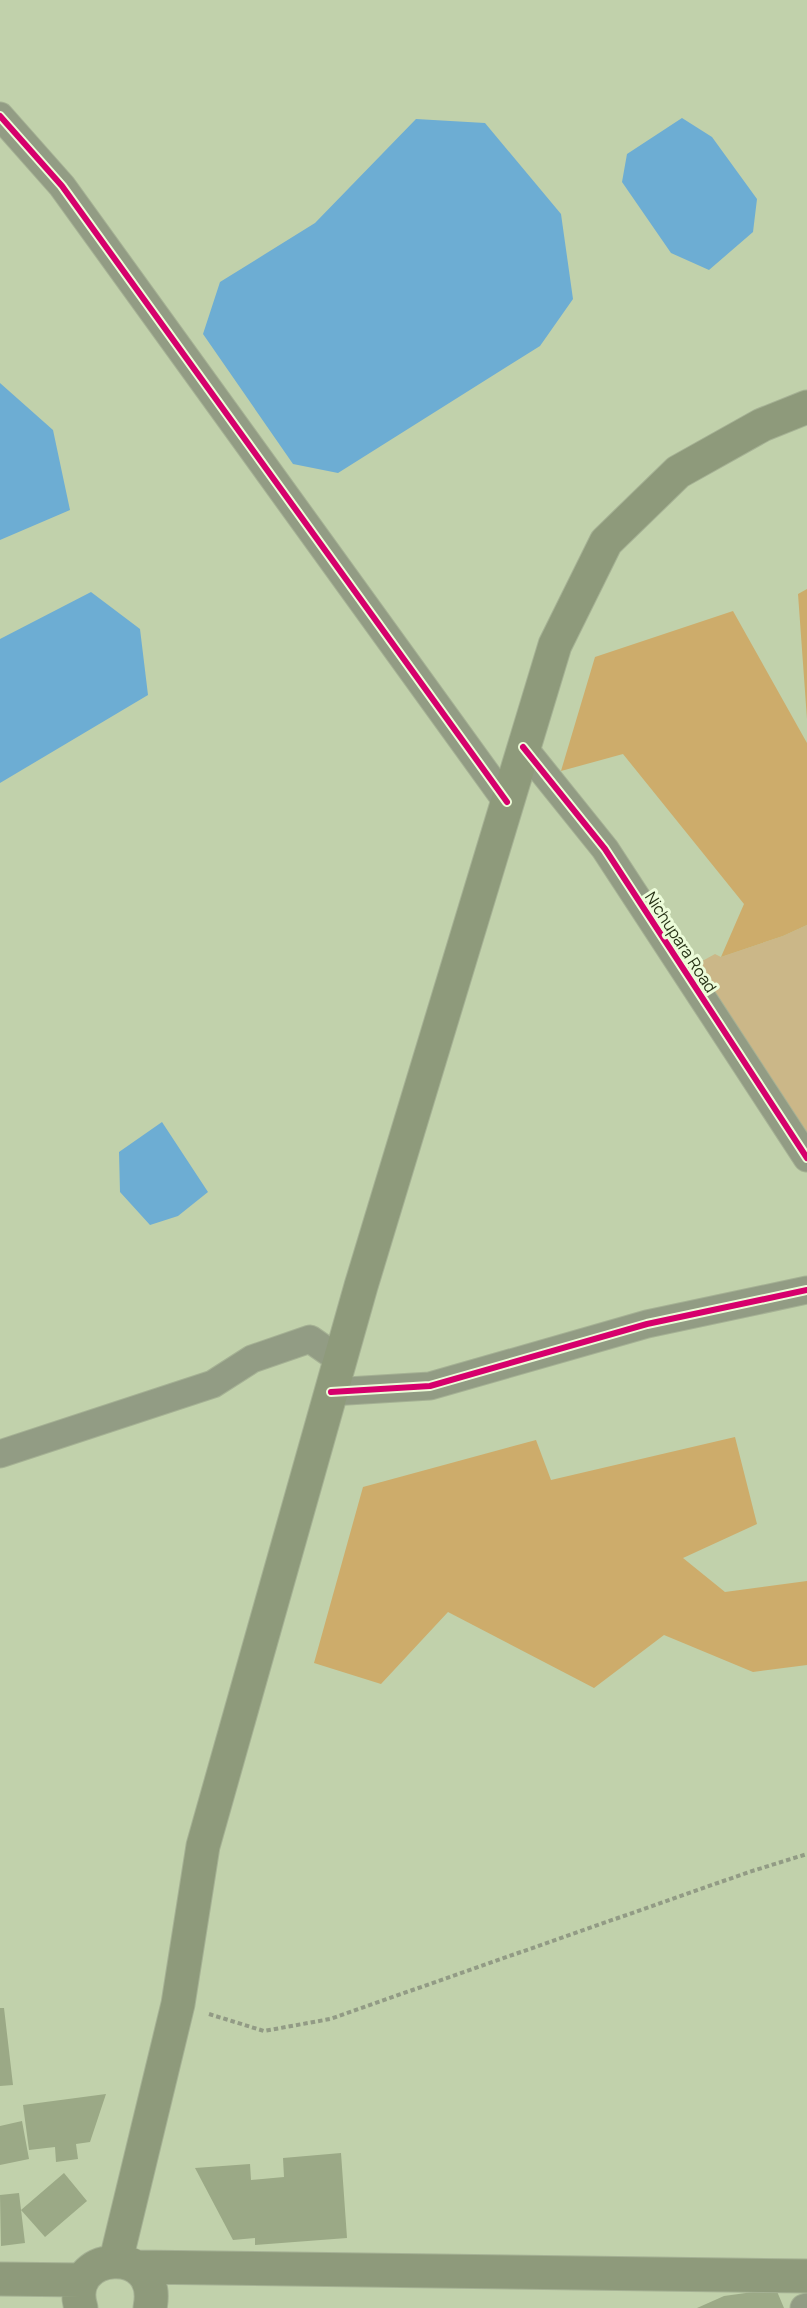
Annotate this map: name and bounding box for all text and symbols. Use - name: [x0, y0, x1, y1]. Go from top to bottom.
- street label: Nichupara Road: [640, 887, 722, 997]

